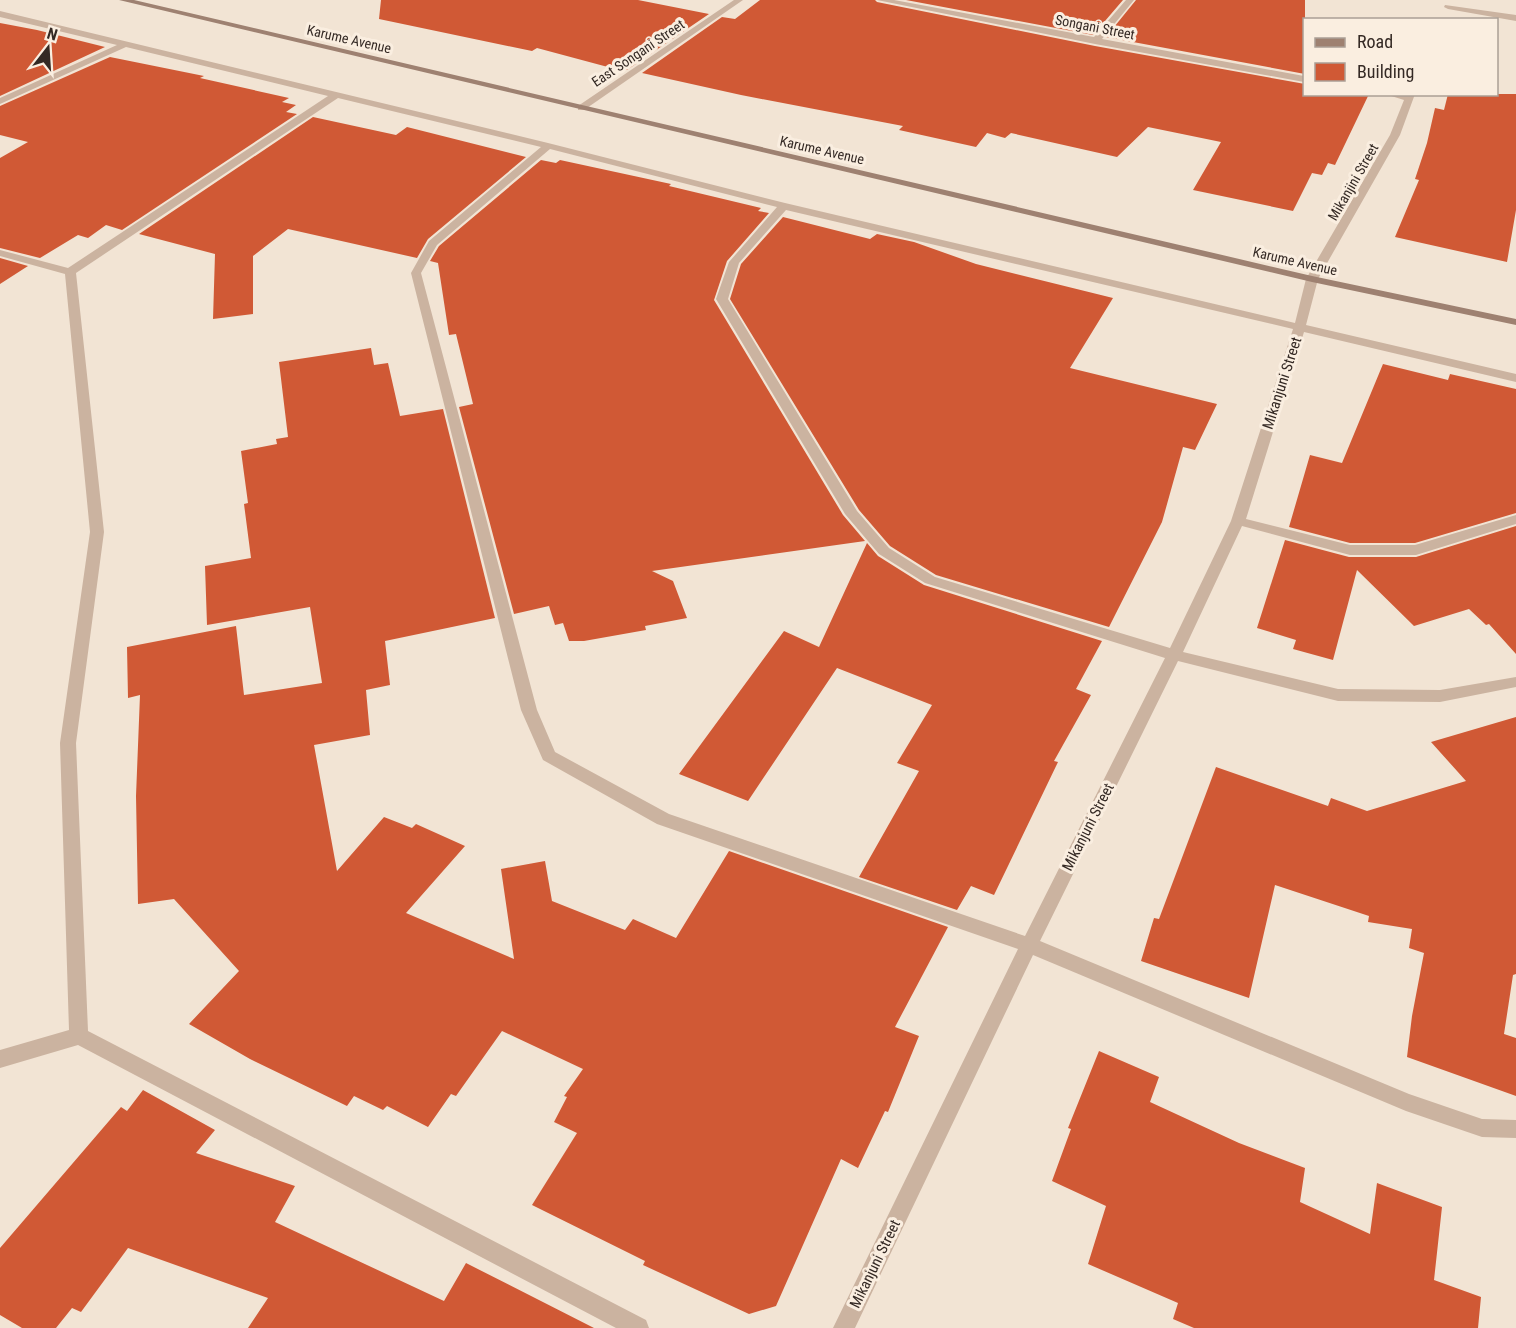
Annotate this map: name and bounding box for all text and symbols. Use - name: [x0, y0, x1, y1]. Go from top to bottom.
- street label: Songani Street: [1054, 11, 1136, 43]
- street label: East Songani Street: [589, 16, 687, 90]
- north arrow: [18, 18, 78, 78]
- legend: [1303, 18, 1498, 96]
- street label: Karume Avenue: [305, 22, 393, 57]
- text: N: [45, 24, 60, 45]
- text: Road: [1357, 31, 1393, 52]
- text: Building: [1357, 61, 1414, 82]
- street label: Karume Avenue: [778, 133, 866, 168]
- street label: Mikanjini Street: [1325, 141, 1381, 223]
- street label: Karume Avenue: [1251, 244, 1339, 279]
- street label: Mikanjuni Street: [1259, 335, 1305, 431]
- street label: Mikanjuni Street: [1058, 780, 1118, 874]
- street label: Mikanjuni Street: [846, 1217, 904, 1311]

